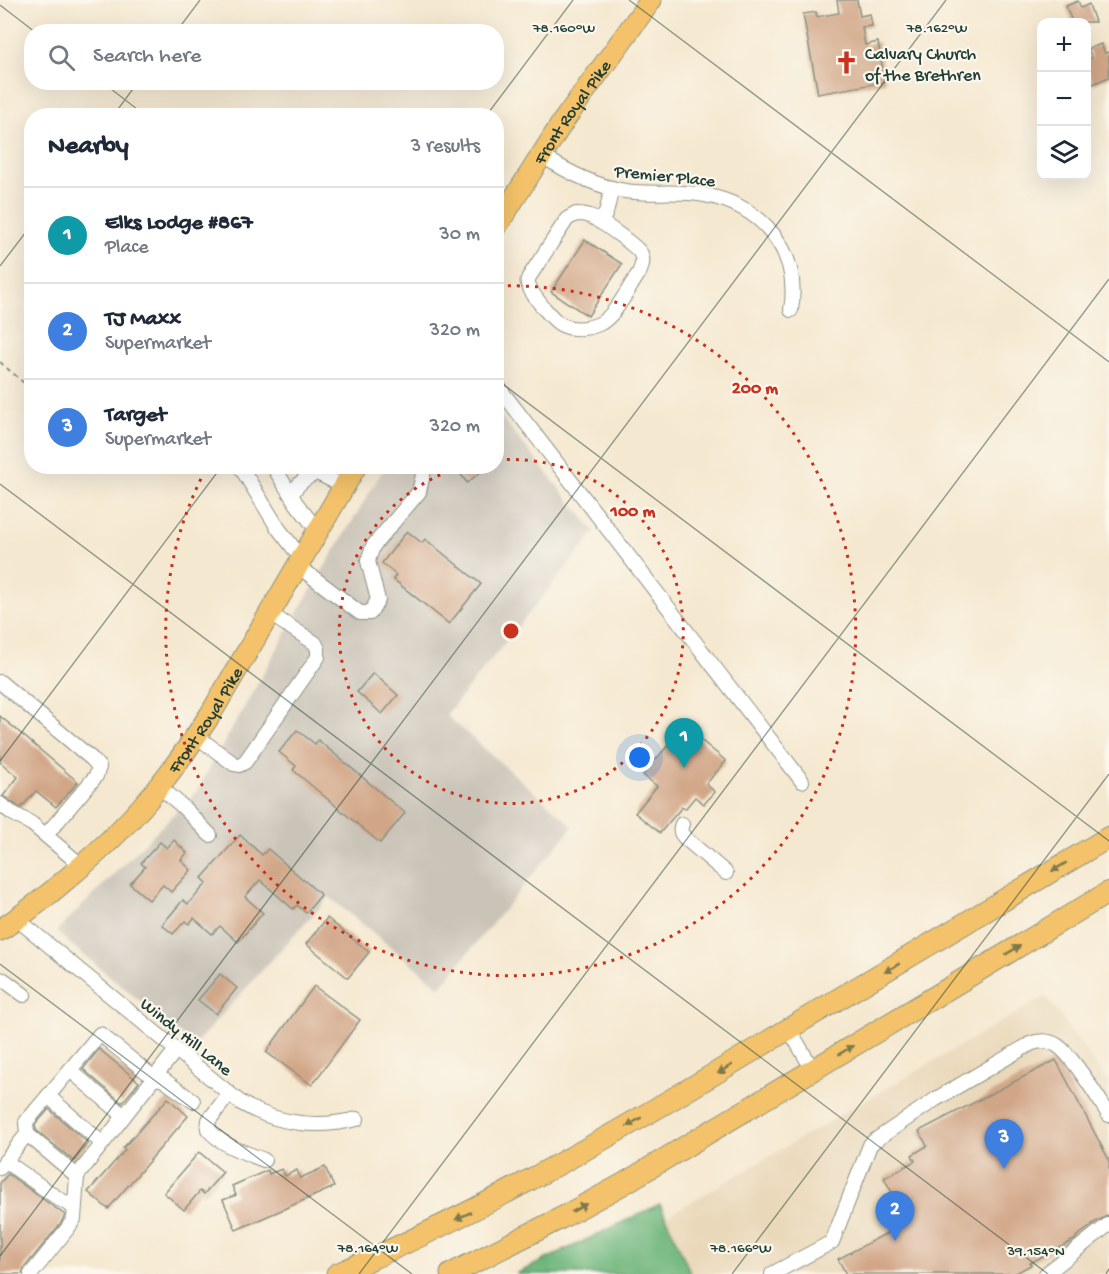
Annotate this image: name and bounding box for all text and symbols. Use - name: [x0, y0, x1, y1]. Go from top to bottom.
- map controls: [1037, 18, 1091, 180]
- button: +: [1037, 18, 1091, 72]
- text: 78.160°W: [532, 20, 595, 38]
- text: 78.162°W: [905, 20, 968, 38]
- search box: [24, 24, 504, 90]
- icon: search: [45, 41, 78, 74]
- text: Search here: [93, 44, 201, 70]
- place label: Calvary Church of the Brethren: [865, 45, 981, 87]
- church icon: Calvary Church of the Brethren: [834, 50, 860, 76]
- street label: Front Royal Pike: [530, 56, 617, 170]
- button: −: [1037, 72, 1091, 126]
- button: layers: [1037, 126, 1091, 180]
- text: Nearby: [48, 132, 129, 163]
- text: 3 results: [411, 136, 480, 159]
- street label: Premier Place: [612, 162, 717, 193]
- text: Elks Lodge #867: [105, 211, 253, 237]
- text: 1: [63, 224, 72, 247]
- text: 30 m: [439, 224, 480, 247]
- text: Place: [105, 237, 149, 260]
- text: TJ Maxx: [105, 307, 181, 333]
- text: 2: [63, 320, 72, 343]
- text: 320 m: [430, 320, 480, 343]
- text: Supermarket: [105, 333, 211, 356]
- text: 200 m: [732, 379, 778, 400]
- text: Target: [105, 403, 166, 429]
- text: 3: [62, 416, 73, 439]
- text: 320 m: [430, 416, 480, 439]
- text: Supermarket: [105, 429, 211, 452]
- text: 100 m: [610, 502, 656, 523]
- centre of rings: [501, 621, 521, 641]
- street label: Front Royal Pike: [164, 663, 249, 779]
- pin: 1: [664, 718, 704, 768]
- your location: [625, 743, 654, 772]
- one-way arrow: [1051, 862, 1067, 873]
- one-way arrow: [1005, 944, 1021, 955]
- one-way arrow: [884, 962, 900, 973]
- street label: Windy Hill Lane: [135, 994, 236, 1082]
- one-way arrow: [838, 1045, 855, 1055]
- one-way arrow: [717, 1063, 733, 1074]
- one-way arrow: [626, 1117, 642, 1128]
- pin: 3: [984, 1120, 1024, 1169]
- pin: 2: [876, 1192, 914, 1241]
- one-way arrow: [571, 1203, 588, 1213]
- one-way arrow: [454, 1211, 471, 1220]
- text: 78.164°W: [337, 1240, 399, 1258]
- text: 78.166°W: [709, 1240, 772, 1258]
- text: 39.154°N: [1006, 1243, 1065, 1261]

